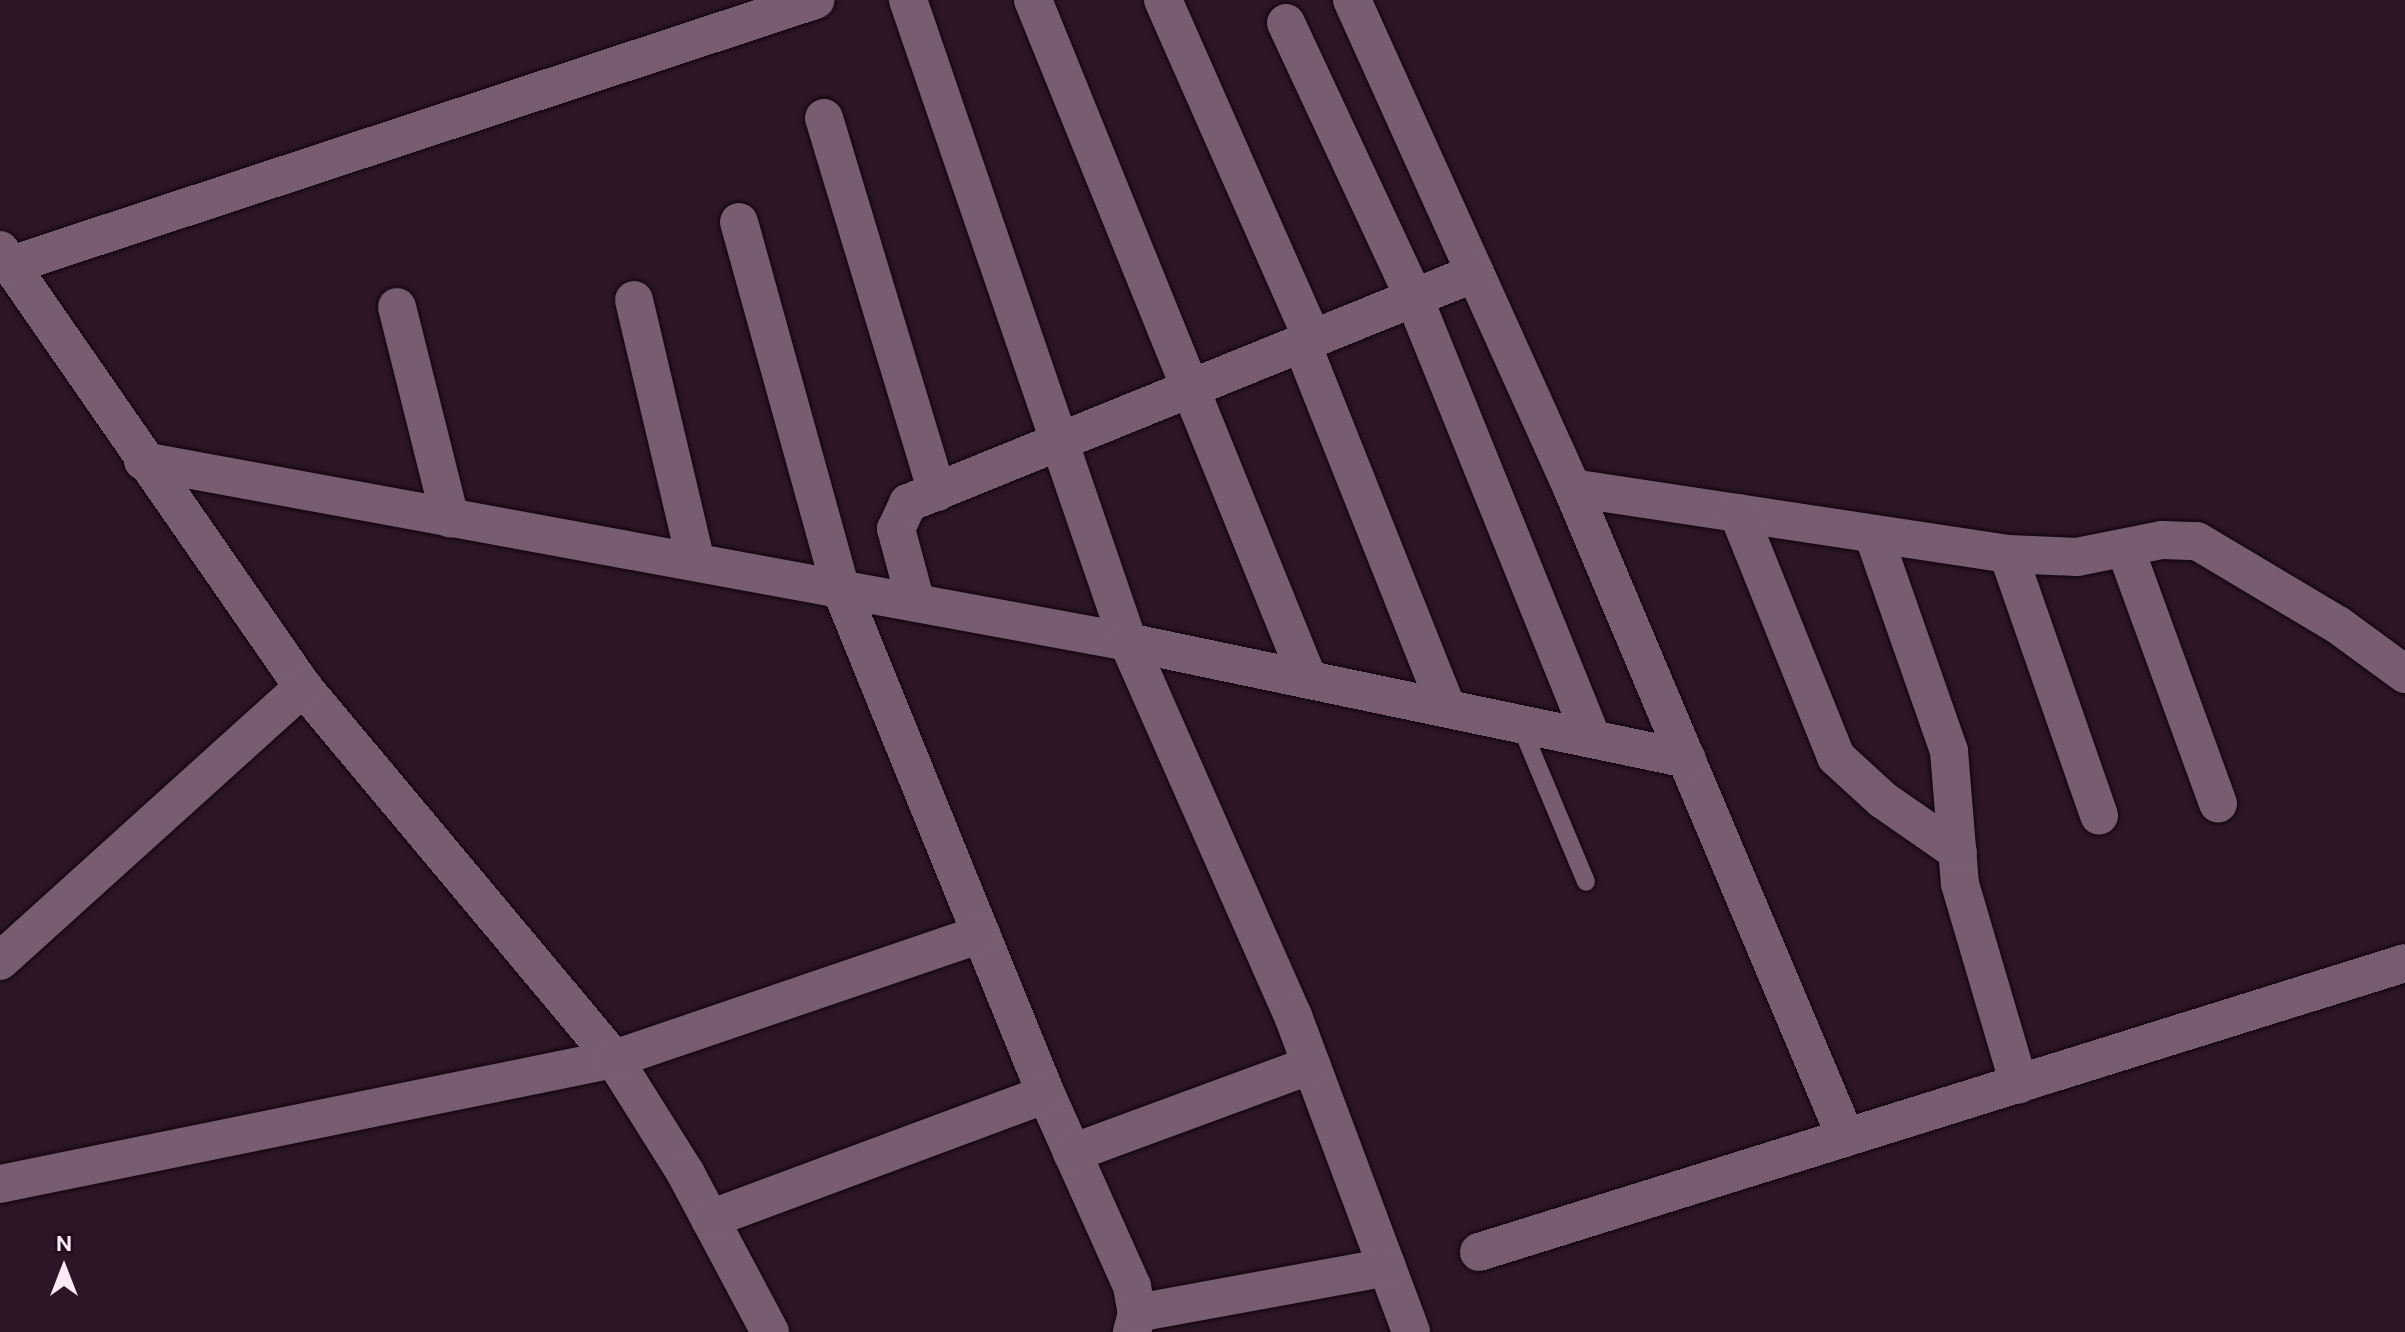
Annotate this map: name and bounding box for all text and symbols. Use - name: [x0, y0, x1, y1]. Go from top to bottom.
- north arrow: [24, 1228, 104, 1308]
- text: N: [56, 1229, 72, 1258]

